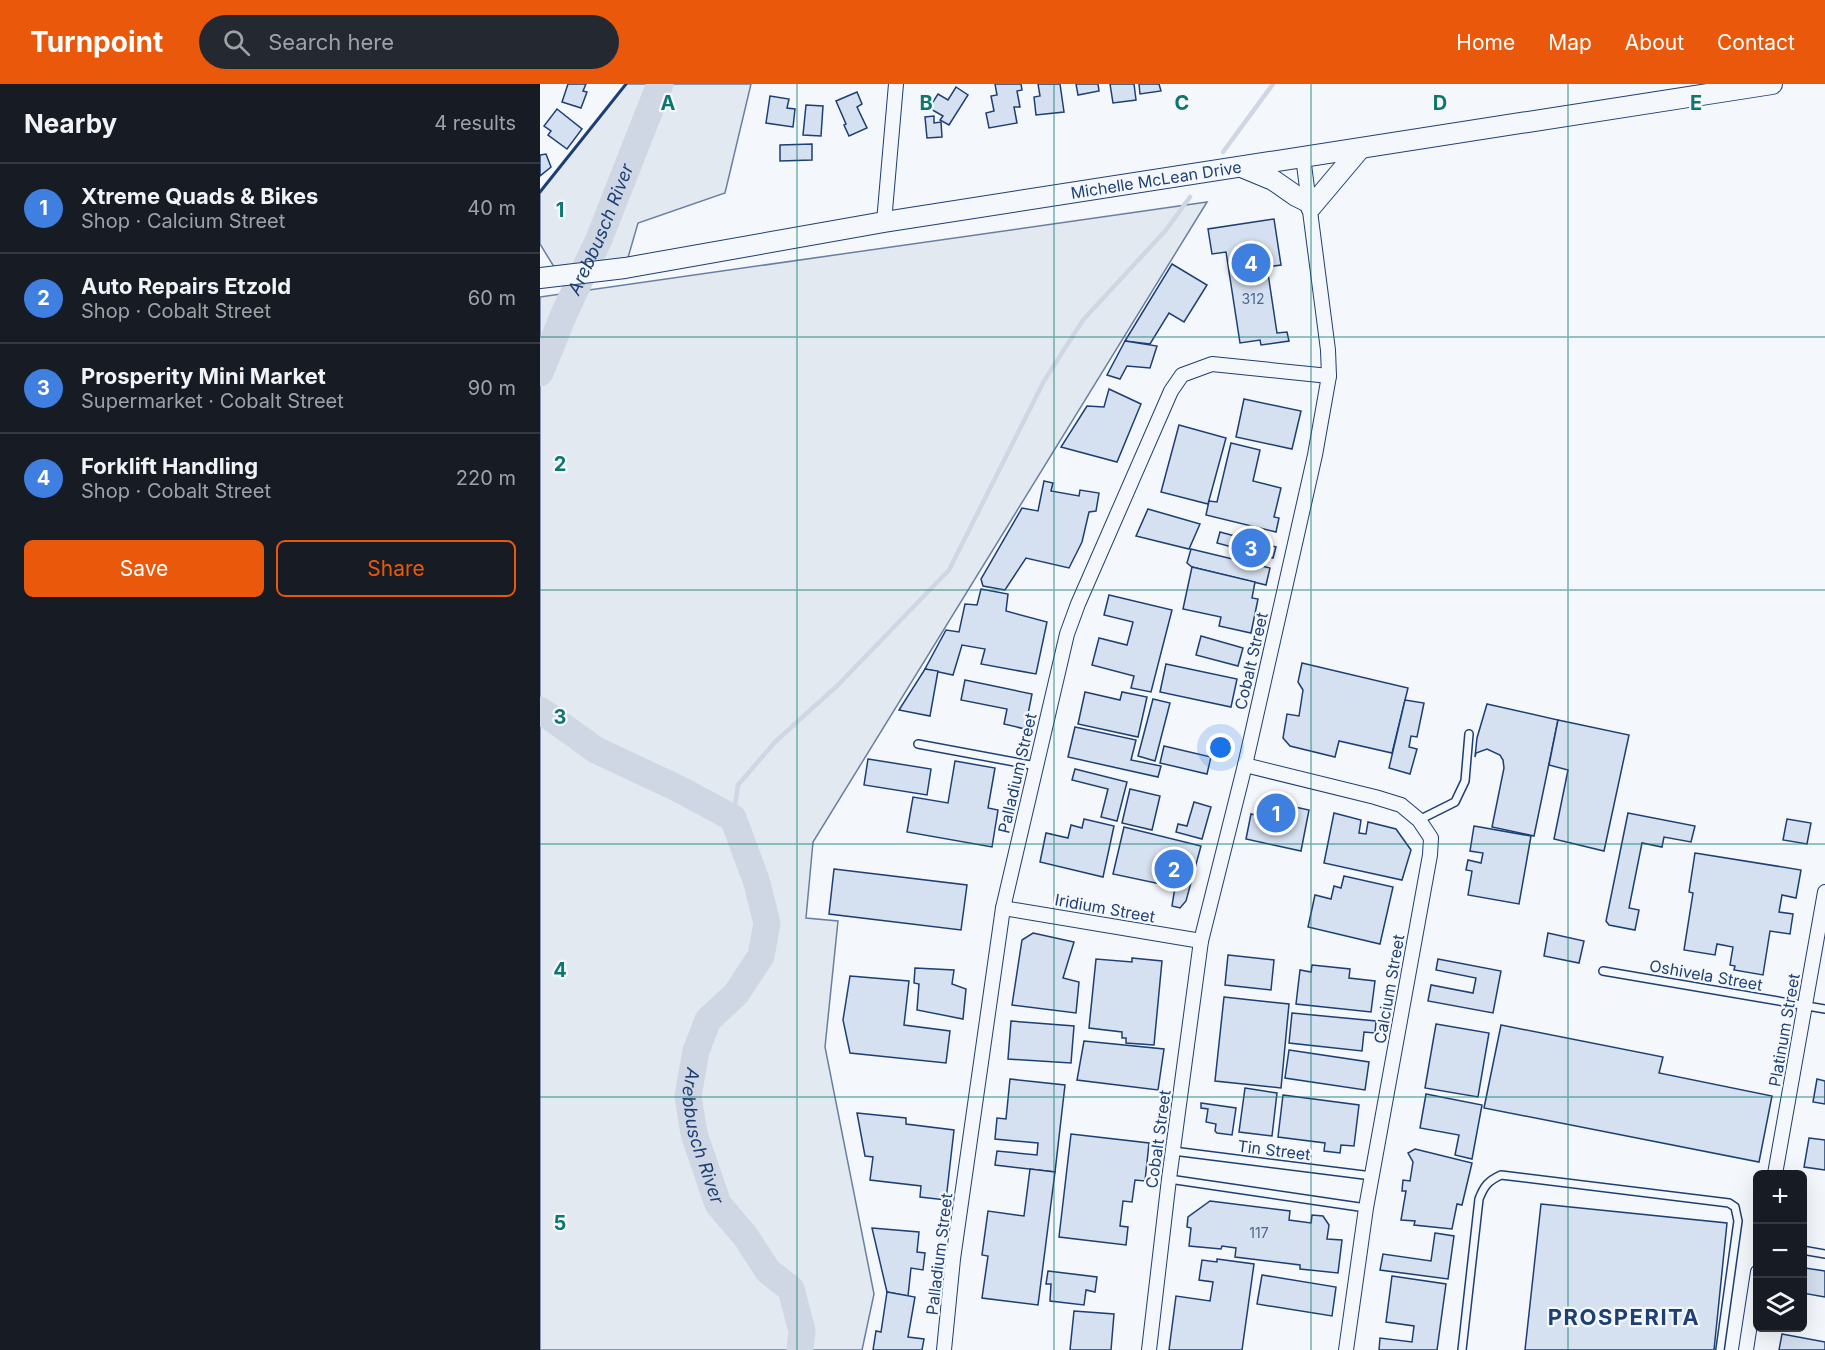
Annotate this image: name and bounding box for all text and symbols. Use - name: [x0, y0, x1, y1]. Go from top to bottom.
- search box: [199, 15, 619, 69]
- text: Turnpoint: [30, 25, 163, 59]
- icon: search: [220, 26, 253, 59]
- text: Search here: [268, 29, 394, 55]
- text: Home: [1456, 30, 1515, 55]
- text: Map: [1548, 30, 1592, 55]
- text: About: [1625, 30, 1684, 55]
- text: Contact: [1717, 30, 1795, 55]
- text: A: [661, 91, 676, 115]
- text: B: [919, 91, 933, 115]
- text: C: [1175, 91, 1189, 115]
- text: D: [1433, 91, 1447, 115]
- text: E: [1690, 91, 1702, 115]
- text: Nearby: [24, 108, 117, 139]
- text: 4 results: [434, 111, 516, 135]
- street label: Michelle McLean Drive: [1069, 157, 1243, 203]
- water label: Arebbusch River: [563, 160, 638, 299]
- text: Xtreme Quads & Bikes: [81, 183, 318, 209]
- text: 1: [39, 196, 48, 220]
- text: 40 m: [467, 196, 516, 220]
- text: 1: [556, 198, 564, 222]
- text: Shop · Calcium Street: [81, 209, 285, 233]
- pin: 4: [1232, 240, 1270, 285]
- text: Auto Repairs Etzold: [81, 273, 291, 299]
- text: 2: [37, 286, 50, 310]
- text: 60 m: [468, 286, 516, 310]
- house number: 312: [1242, 290, 1264, 307]
- text: Shop · Cobalt Street: [81, 299, 271, 323]
- text: Prosperity Mini Market: [81, 363, 326, 389]
- text: 3: [37, 376, 50, 400]
- text: 90 m: [468, 376, 516, 400]
- text: Supermarket · Cobalt Street: [81, 389, 344, 413]
- text: 2: [554, 452, 566, 476]
- text: Forklift Handling: [81, 453, 258, 479]
- text: 4: [37, 466, 50, 490]
- text: 220 m: [456, 466, 516, 490]
- text: Shop · Cobalt Street: [81, 479, 271, 503]
- pin: 3: [1232, 526, 1270, 570]
- button: Save: [24, 540, 264, 597]
- button: Share: [276, 540, 516, 597]
- street label: Cobalt Street: [1230, 610, 1272, 712]
- text: 3: [554, 705, 566, 729]
- street label: Palladium Street: [993, 711, 1041, 835]
- your location: [1206, 733, 1235, 762]
- pin: 1: [1256, 790, 1296, 836]
- pin: 2: [1154, 846, 1194, 892]
- street label: Iridium Street: [1053, 889, 1157, 927]
- street label: Calcium Street: [1370, 933, 1408, 1045]
- street label: Oshivela Street: [1648, 955, 1764, 995]
- text: 4: [553, 958, 567, 982]
- street label: Platinum Street: [1764, 972, 1804, 1088]
- water label: Arebbusch River: [678, 1065, 729, 1208]
- street label: Cobalt Street: [1141, 1088, 1175, 1190]
- street label: Tin Street: [1236, 1136, 1312, 1164]
- map controls: [1753, 1170, 1807, 1332]
- button: +: [1753, 1170, 1807, 1224]
- street label: Palladium Street: [922, 1192, 956, 1316]
- text: 5: [554, 1211, 566, 1235]
- house number: 117: [1249, 1224, 1269, 1241]
- button: −: [1753, 1224, 1807, 1278]
- button: layers: [1753, 1278, 1807, 1332]
- district label: PROSPERITA: [1548, 1304, 1700, 1330]

